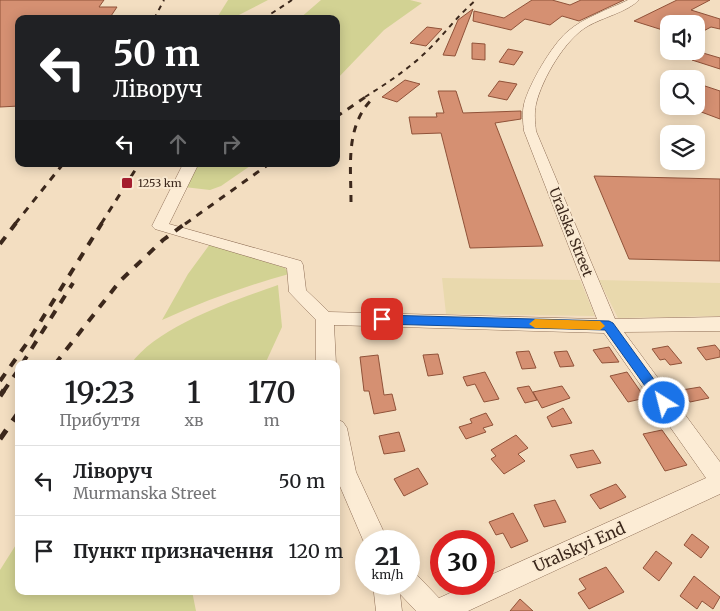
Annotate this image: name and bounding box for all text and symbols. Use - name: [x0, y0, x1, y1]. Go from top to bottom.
- map controls: [660, 15, 705, 170]
- button: sound: [660, 15, 705, 60]
- text: 50 m: [113, 32, 200, 76]
- icon: left: [30, 35, 95, 100]
- button: search: [660, 70, 705, 115]
- text: Ліворуч: [113, 75, 203, 103]
- button: layers: [660, 125, 705, 170]
- icon: left: [111, 130, 139, 158]
- icon: ahead: [164, 130, 192, 158]
- icon: right: [217, 130, 245, 158]
- marker: 1253 km: [120, 176, 134, 190]
- place label: 1253 km: [138, 176, 182, 190]
- street label: Uralska Street: [545, 185, 597, 280]
- pin: [361, 298, 403, 340]
- icon: arrive: [368, 305, 396, 333]
- text: 19:23: [64, 373, 135, 411]
- text: 1: [187, 373, 201, 411]
- text: 170: [248, 373, 296, 411]
- position arrow: [637, 376, 689, 428]
- text: Прибуття: [59, 410, 140, 430]
- text: хв: [184, 410, 203, 430]
- text: m: [264, 410, 280, 430]
- text: Ліворуч: [73, 459, 153, 483]
- icon: left: [30, 467, 58, 495]
- text: 50 m: [279, 469, 325, 493]
- text: Murmanska Street: [73, 483, 217, 503]
- street label: Uralskyi End: [530, 518, 628, 576]
- speed limit sign: 30: [430, 530, 495, 595]
- icon: arrive: [30, 537, 58, 565]
- text: Пункт призначення: [73, 539, 273, 563]
- text: 120 m: [288, 539, 343, 563]
- text: 21: [375, 540, 400, 572]
- text: km/h: [372, 567, 403, 582]

